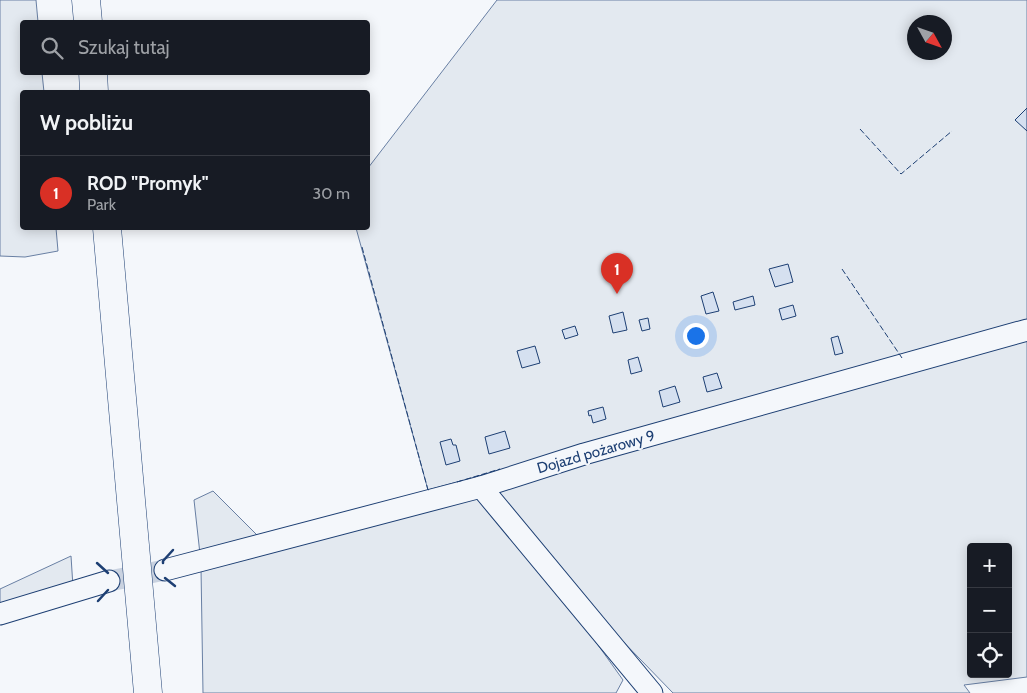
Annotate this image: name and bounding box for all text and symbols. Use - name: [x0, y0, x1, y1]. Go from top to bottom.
- north arrow: [907, 15, 952, 60]
- search box: [20, 20, 370, 75]
- icon: search: [38, 34, 66, 62]
- text: Szukaj tutaj: [78, 36, 170, 59]
- text: W pobliżu: [40, 110, 133, 135]
- text: ROD "Promyk": [87, 172, 208, 195]
- text: 1: [53, 184, 59, 203]
- text: 30 m: [313, 184, 350, 203]
- text: Park: [87, 195, 116, 214]
- pin: 1: [601, 253, 633, 294]
- your location: [683, 323, 709, 349]
- street label: Dojazd pożarowy 9: [535, 427, 657, 477]
- map controls: [967, 543, 1012, 678]
- button: +: [967, 543, 1012, 588]
- button: −: [967, 588, 1012, 633]
- button: locate: [967, 633, 1012, 678]

